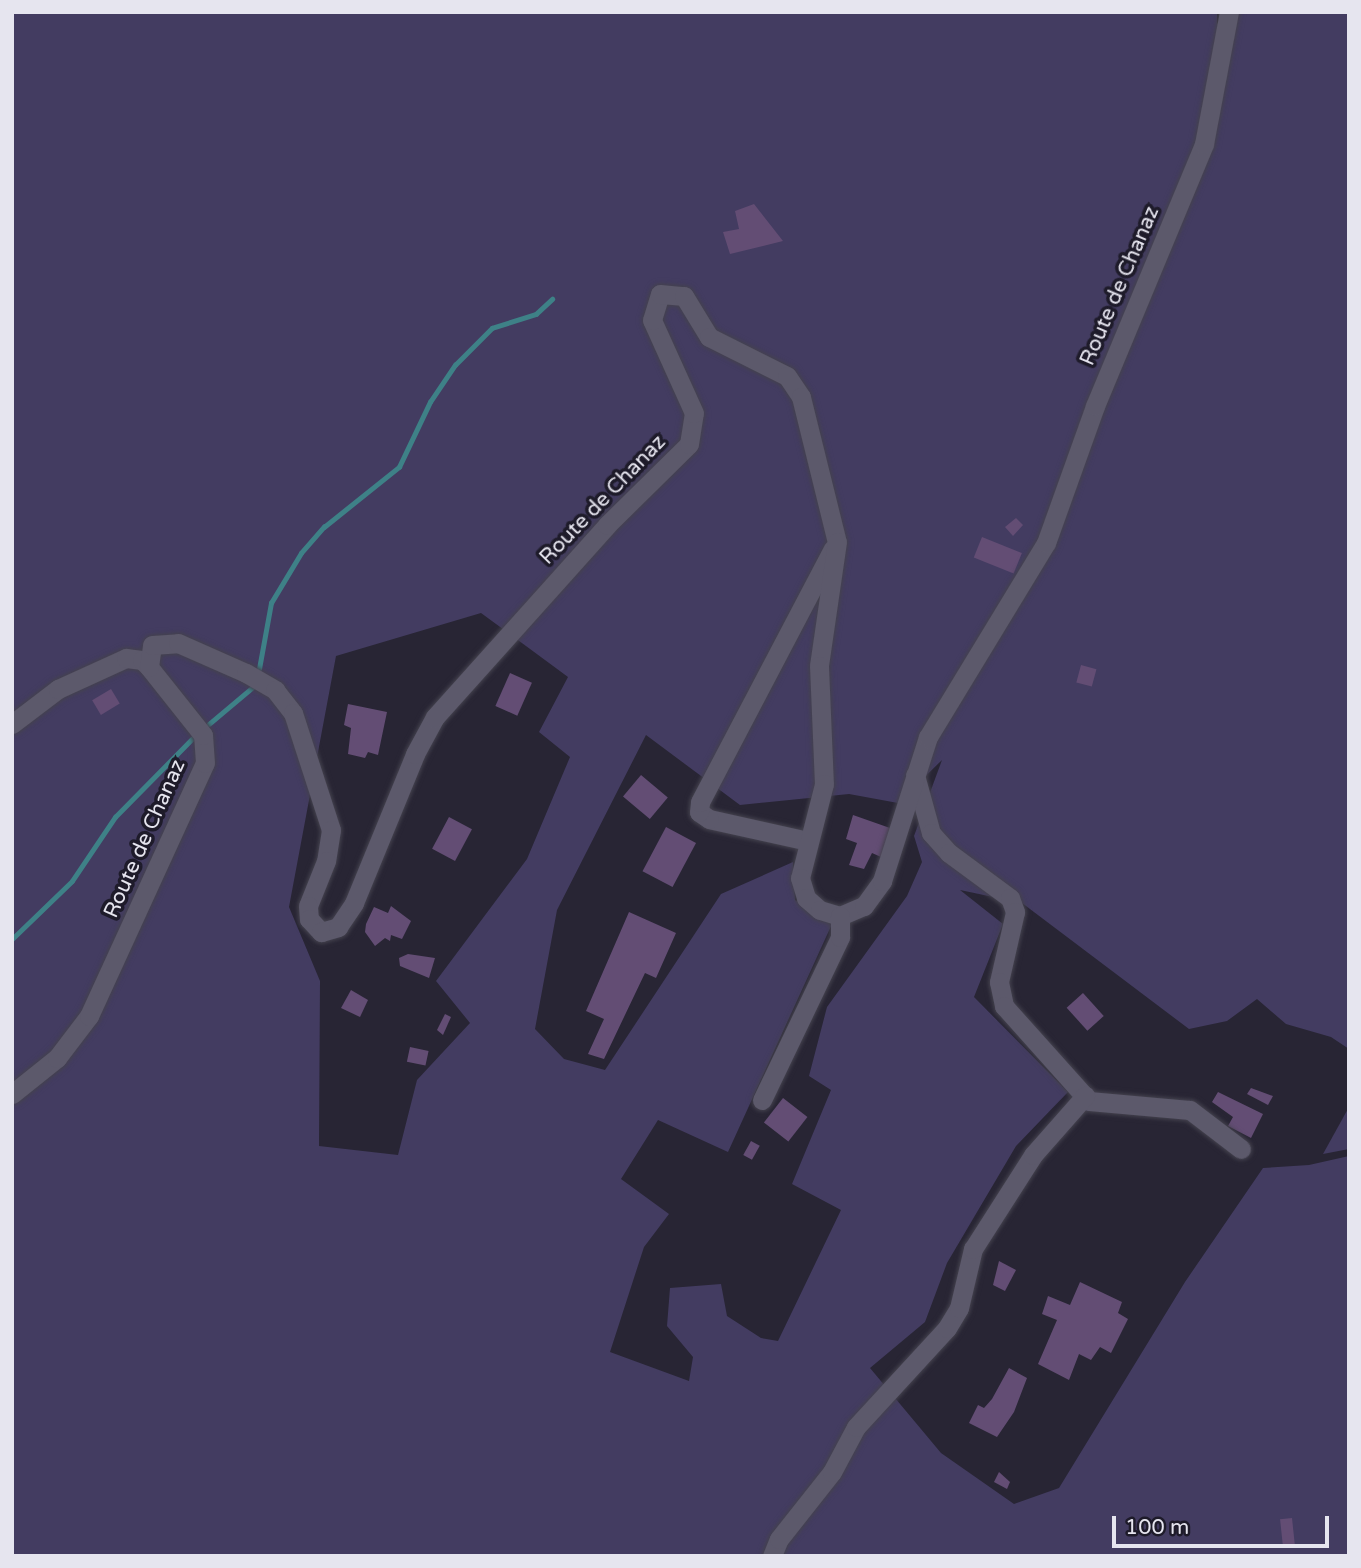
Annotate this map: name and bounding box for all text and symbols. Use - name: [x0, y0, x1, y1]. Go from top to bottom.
- street label: Route de Chanaz: [1075, 203, 1165, 369]
- street label: Route de Chanaz: [535, 430, 671, 570]
- street label: Route de Chanaz: [99, 756, 191, 922]
- scale bar: [1116, 1502, 1333, 1546]
- text: 100 m: [1125, 1515, 1189, 1540]

